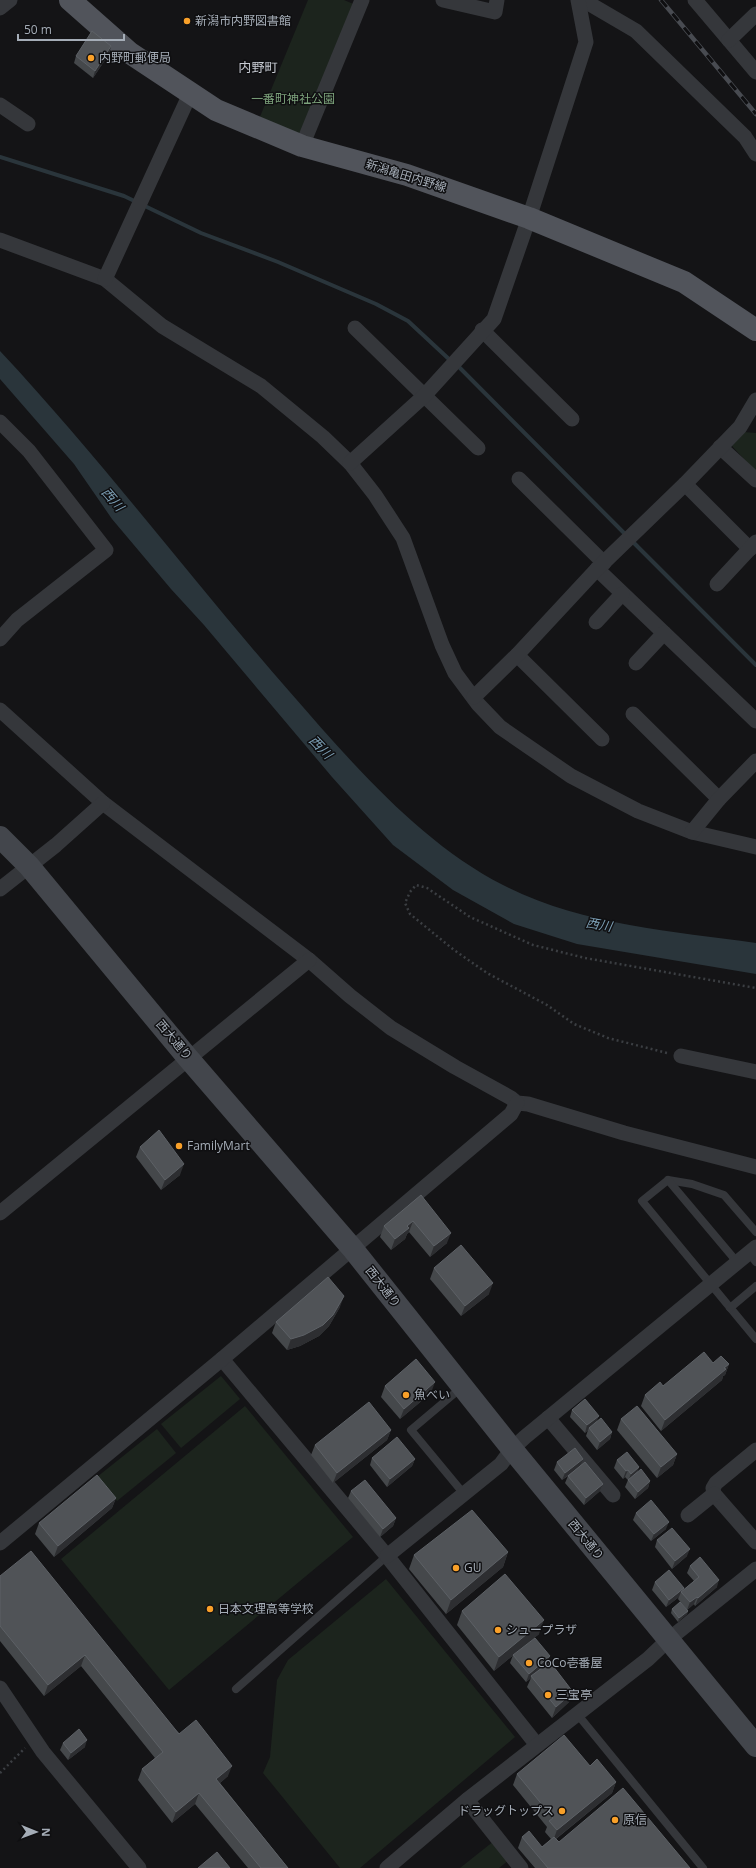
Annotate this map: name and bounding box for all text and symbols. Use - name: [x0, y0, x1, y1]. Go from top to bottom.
- place label: 新潟市内野図書館: [195, 12, 291, 29]
- scale bar: [18, 16, 124, 42]
- marker: 新潟市内野図書館: [182, 16, 192, 26]
- text: 50 m: [24, 21, 52, 38]
- place label: 内野町郵便局: [99, 49, 171, 66]
- marker: 内野町郵便局: [86, 53, 96, 63]
- district label: 内野町: [238, 58, 278, 76]
- park label: 一番町神社公園: [251, 90, 335, 107]
- street label: 新潟亀田内野線: [363, 155, 449, 196]
- water label: 西川: [98, 483, 130, 516]
- water label: 西川: [305, 731, 338, 764]
- water label: 西川: [585, 913, 615, 935]
- street label: 西大通り: [152, 1016, 196, 1064]
- place label: FamilyMart: [187, 1137, 250, 1154]
- marker: FamilyMart: [174, 1141, 184, 1151]
- street label: 西大通り: [362, 1263, 405, 1311]
- place label: 魚べい: [414, 1386, 450, 1403]
- marker: 魚べい: [401, 1390, 411, 1400]
- street label: 西大通り: [565, 1516, 608, 1564]
- place label: GU: [464, 1559, 481, 1576]
- marker: GU: [451, 1563, 461, 1573]
- place label: 日本文理高等学校: [218, 1600, 314, 1617]
- marker: 日本文理高等学校: [205, 1604, 215, 1614]
- place label: シュープラザ: [506, 1621, 577, 1638]
- marker: シュープラザ: [493, 1625, 503, 1635]
- place label: CoCo壱番屋: [537, 1654, 603, 1671]
- marker: CoCo壱番屋: [524, 1658, 534, 1668]
- place label: 三宝亭: [556, 1686, 592, 1703]
- marker: 三宝亭: [543, 1690, 553, 1700]
- place label: ドラッグトップス: [458, 1802, 554, 1819]
- marker: ドラッグトップス: [557, 1806, 567, 1816]
- place label: 原信: [623, 1811, 647, 1828]
- north arrow: [16, 1812, 56, 1852]
- marker: 原信: [610, 1815, 620, 1825]
- text: N: [39, 1828, 54, 1837]

